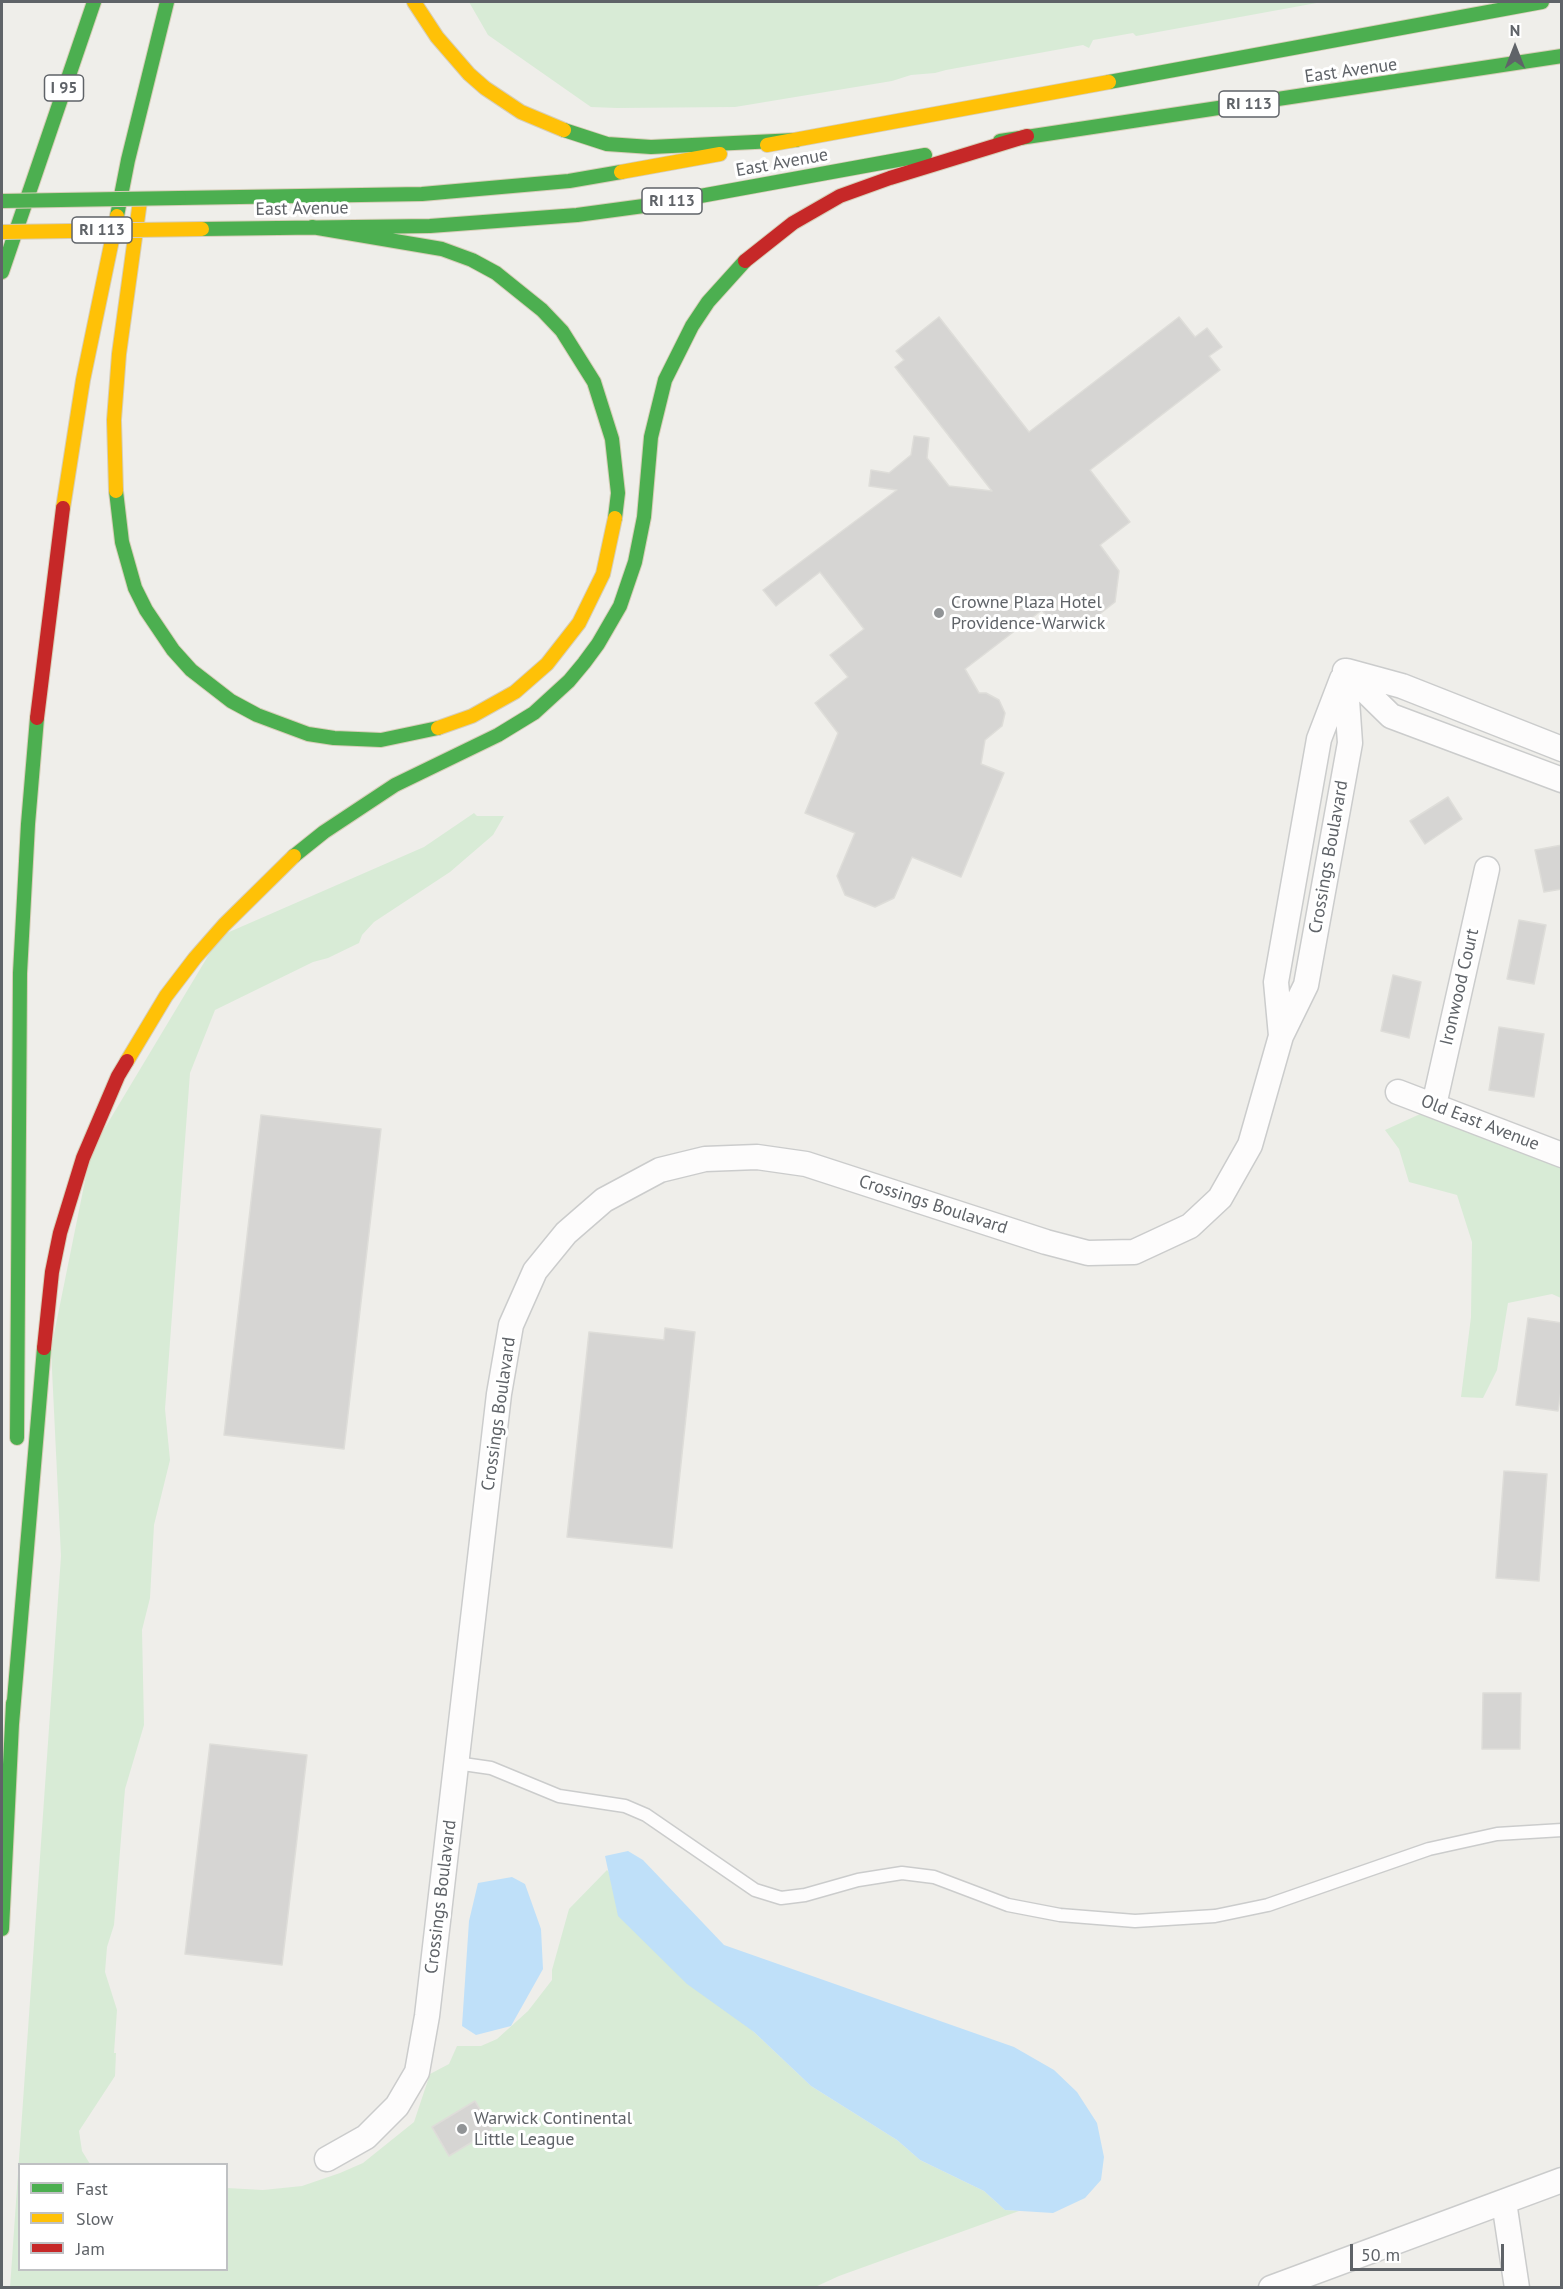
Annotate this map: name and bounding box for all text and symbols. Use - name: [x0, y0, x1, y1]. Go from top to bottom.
- north arrow: [1485, 18, 1545, 78]
- text: N: [1510, 20, 1520, 40]
- street label: East Avenue: [1303, 54, 1399, 88]
- road number: I 95: [44, 75, 84, 101]
- road number: RI 113: [1219, 91, 1279, 117]
- street label: East Avenue: [734, 144, 830, 182]
- road number: RI 113: [642, 188, 702, 214]
- street label: East Avenue: [255, 197, 349, 221]
- road number: RI 113: [72, 217, 132, 243]
- place label: Crowne Plaza Hotel Providence-Warwick: [951, 592, 1105, 634]
- marker: Crowne Plaza Hotel Providence-Warwick: [932, 606, 946, 620]
- street label: Crossings Boulavard: [1305, 779, 1353, 935]
- street label: Ironwood Court: [1436, 926, 1484, 1048]
- street label: Old East Avenue: [1418, 1090, 1542, 1156]
- street label: Crossings Boulavard: [856, 1171, 1010, 1239]
- street label: Crossings Boulavard: [478, 1336, 520, 1492]
- street label: Crossings Boulavard: [421, 1819, 461, 1975]
- place label: Warwick Continental Little League: [474, 2108, 632, 2150]
- marker: Warwick Continental Little League: [455, 2122, 469, 2136]
- legend: [18, 2163, 228, 2271]
- text: Fast: [76, 2177, 108, 2200]
- text: Slow: [76, 2207, 114, 2230]
- scale bar: [1353, 2232, 1508, 2270]
- text: Jam: [76, 2237, 105, 2260]
- text: 50 m: [1361, 2243, 1400, 2266]

